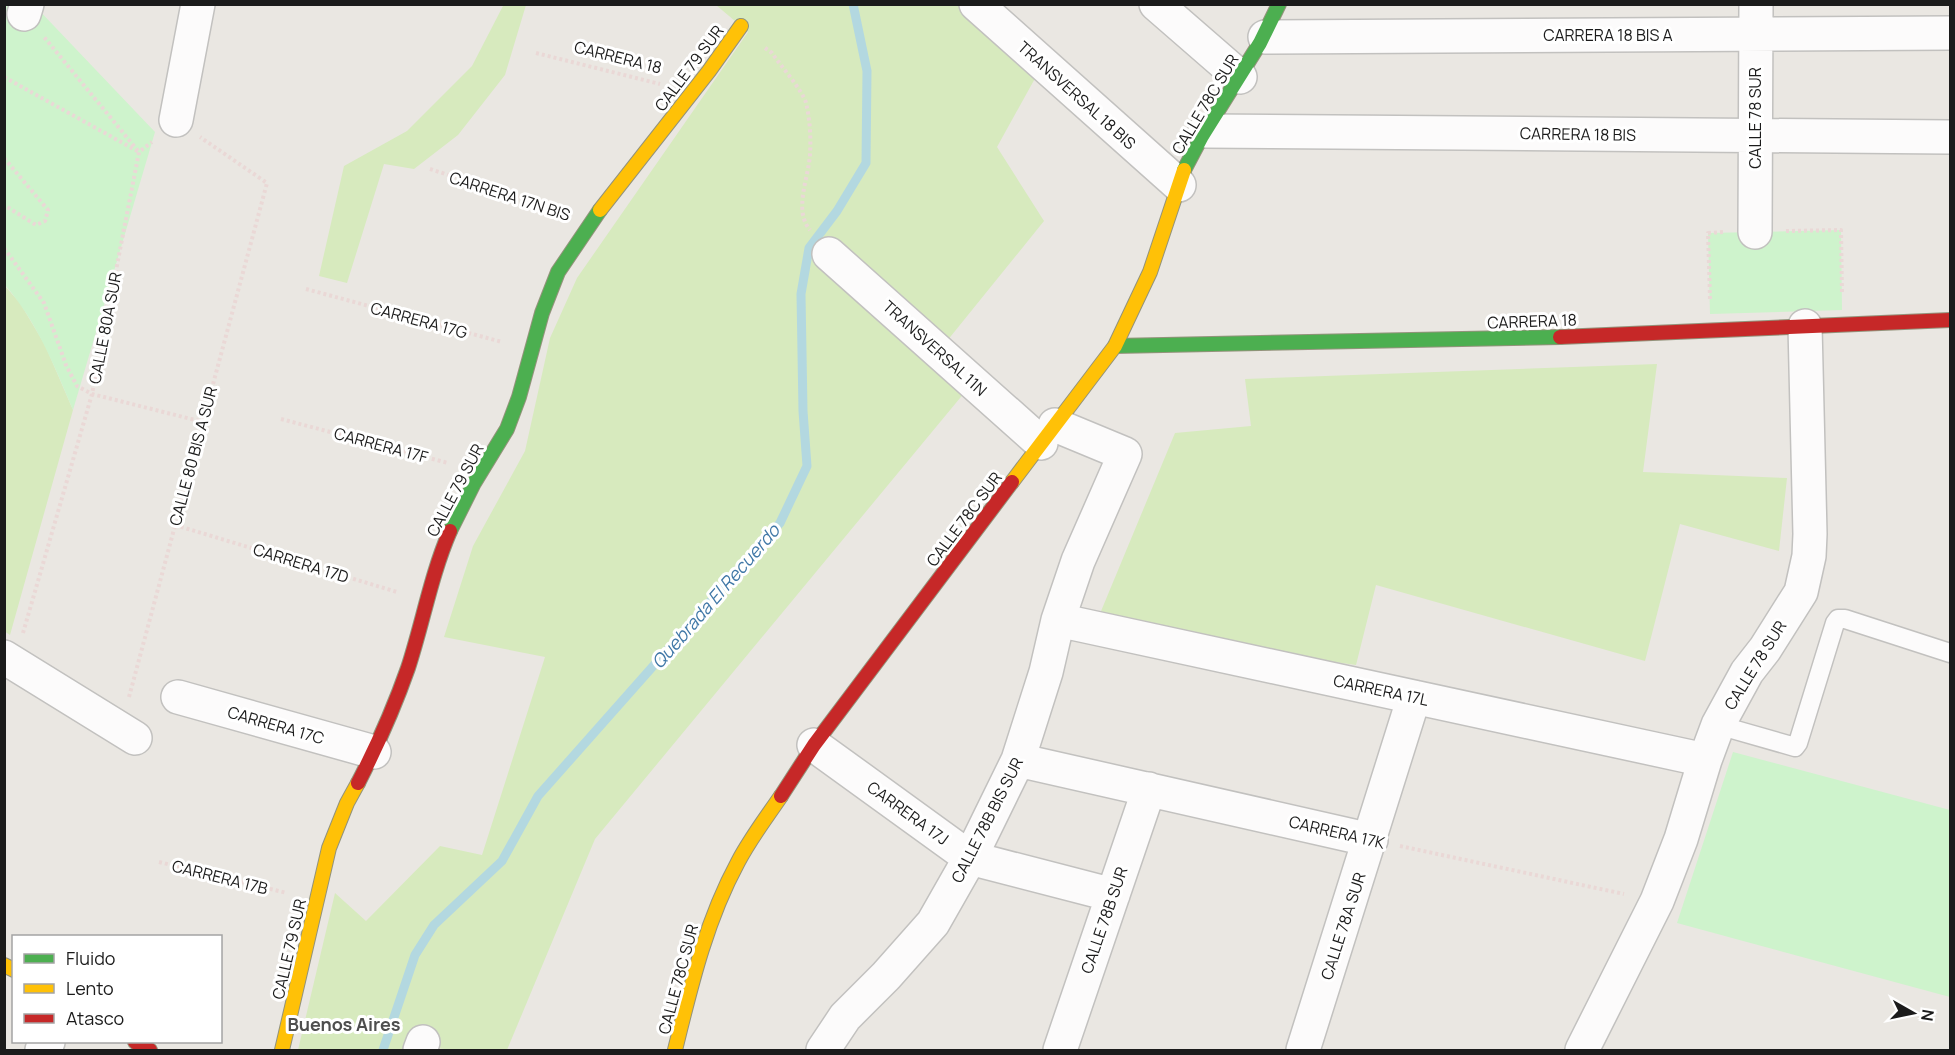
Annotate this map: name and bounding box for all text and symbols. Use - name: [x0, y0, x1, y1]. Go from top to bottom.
- street label: CALLE 79 SUR: [649, 21, 729, 115]
- street label: CARRERA 18 BIS A: [1543, 24, 1673, 46]
- street label: CARRERA 18: [572, 35, 664, 79]
- street label: TRANSVERSAL 18 BIS: [1013, 36, 1141, 154]
- street label: CALLE 78C SUR: [1166, 50, 1244, 158]
- street label: CALLE 78 SUR: [1744, 67, 1766, 169]
- street label: CARRERA 18 BIS: [1520, 122, 1636, 146]
- street label: CARRERA 17N BIS: [447, 166, 573, 226]
- street label: CALLE 80A SUR: [83, 270, 127, 386]
- street label: TRANSVERSAL 11N: [878, 295, 992, 401]
- street label: CARRERA 17G: [368, 296, 470, 344]
- street label: CARRERA 18: [1487, 308, 1577, 334]
- street label: CALLE 80 BIS A SUR: [164, 384, 222, 528]
- street label: CARRERA 17F: [332, 422, 430, 468]
- street label: CALLE 79 SUR: [421, 440, 489, 540]
- street label: CALLE 78C SUR: [921, 467, 1007, 571]
- water label: Quebrada El Recuerdo: [646, 518, 785, 673]
- street label: CARRERA 17D: [250, 538, 352, 588]
- street label: CALLE 78 SUR: [1719, 616, 1791, 714]
- street label: CARRERA 17L: [1332, 669, 1430, 711]
- street label: CARRERA 17C: [225, 701, 327, 749]
- street label: CALLE 78B BIS SUR: [946, 754, 1028, 886]
- street label: CARRERA 17J: [863, 776, 953, 850]
- street label: CARRERA 17K: [1287, 810, 1388, 854]
- street label: CARRERA 17B: [170, 854, 270, 900]
- street label: CALLE 78B SUR: [1075, 864, 1133, 976]
- street label: CALLE 78A SUR: [1315, 869, 1371, 983]
- street label: CALLE 79 SUR: [267, 897, 311, 1001]
- street label: CALLE 78C SUR: [653, 922, 703, 1036]
- legend: [12, 935, 222, 1043]
- text: Fluido: [66, 946, 115, 970]
- text: Lento: [66, 976, 114, 1000]
- north arrow: [1883, 983, 1943, 1043]
- text: Atasco: [66, 1006, 124, 1030]
- text: N: [1916, 1008, 1940, 1023]
- district label: Buenos Aires: [287, 1012, 401, 1036]

